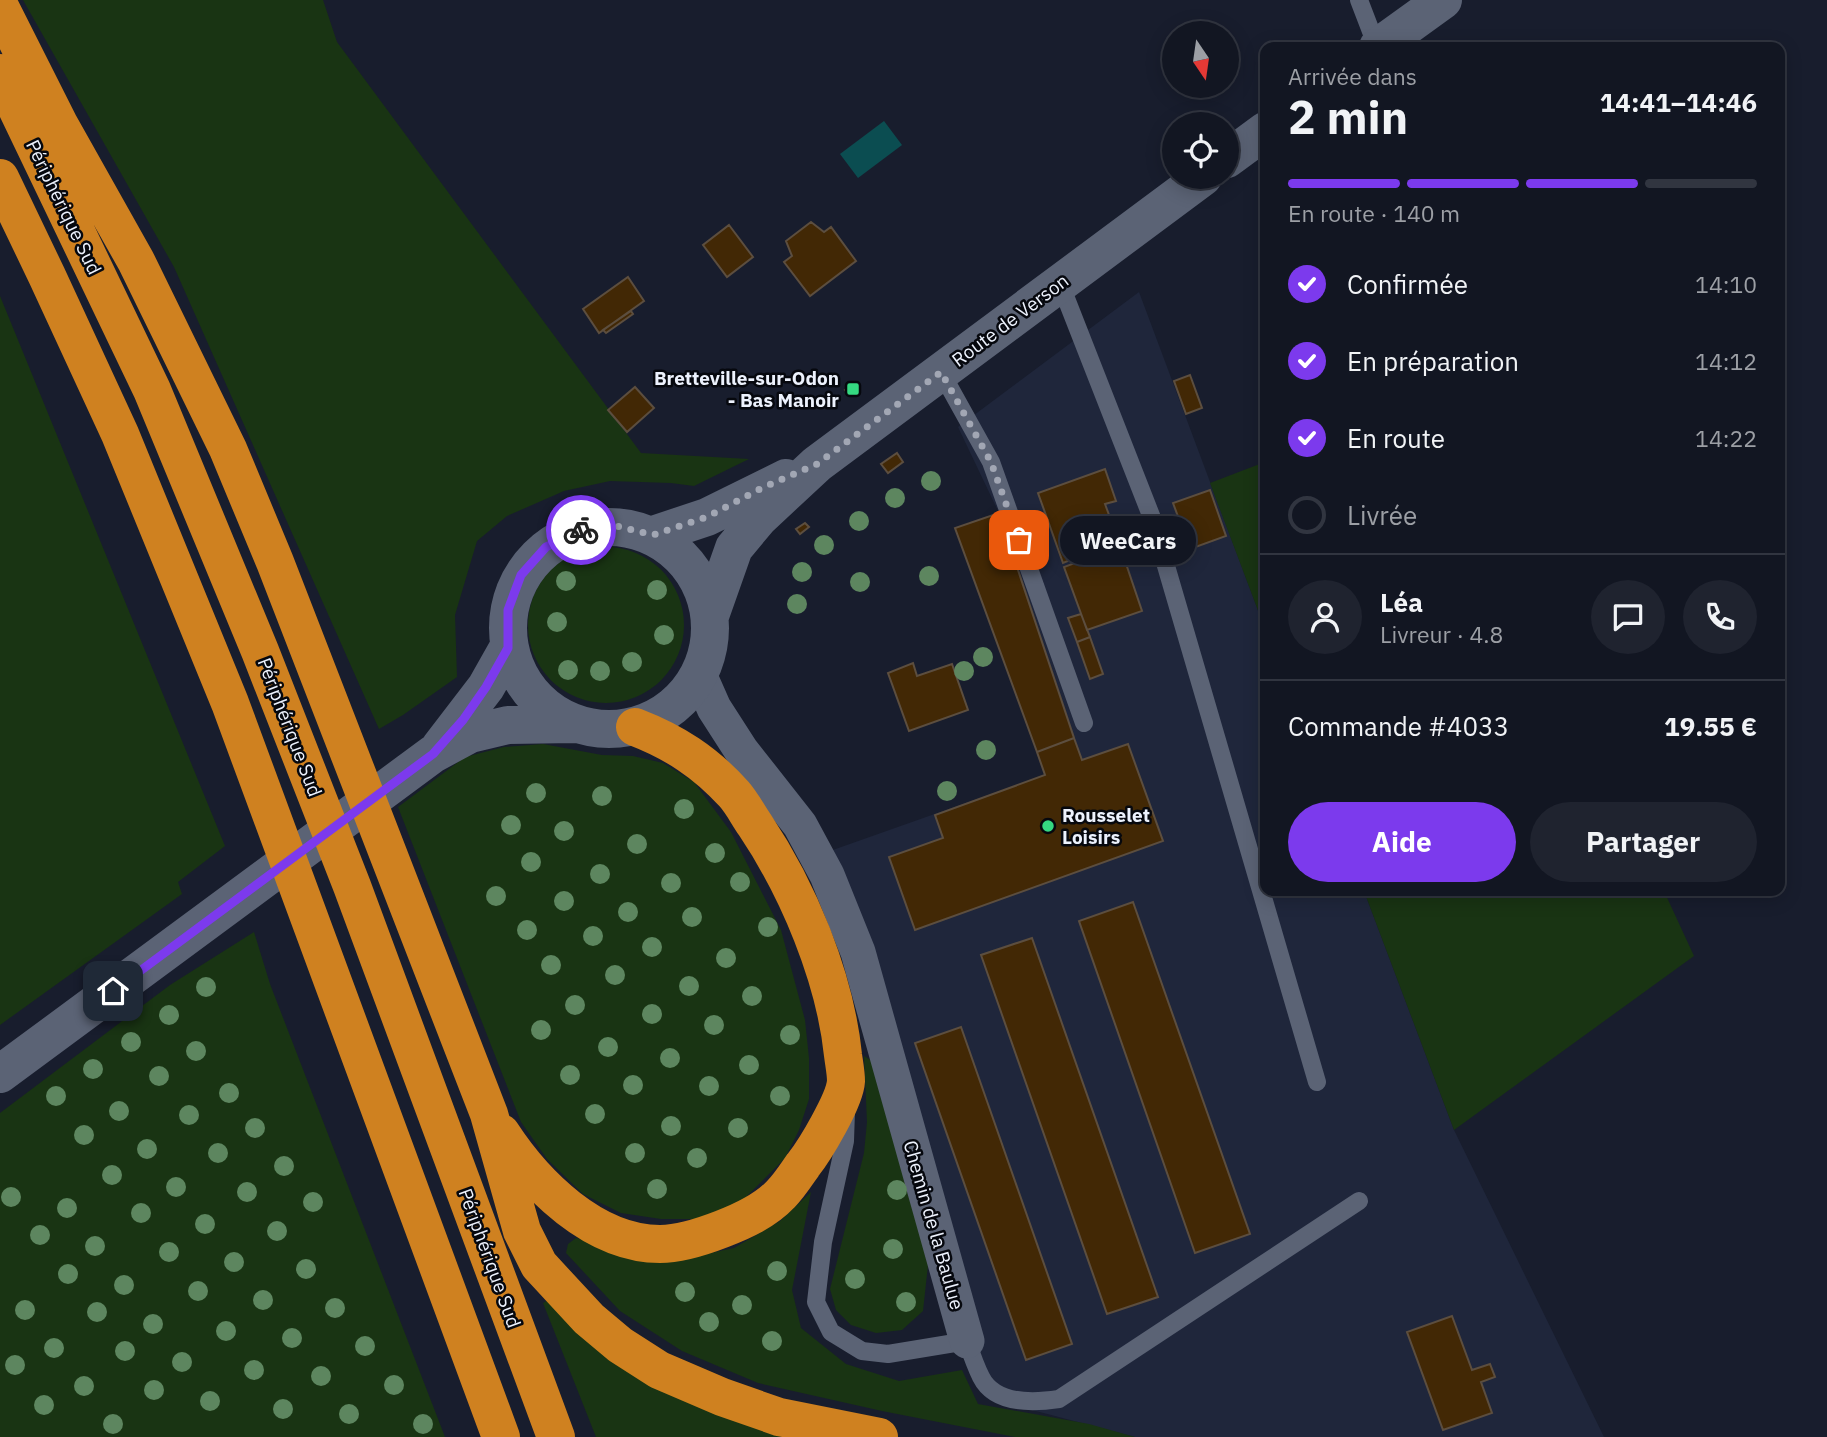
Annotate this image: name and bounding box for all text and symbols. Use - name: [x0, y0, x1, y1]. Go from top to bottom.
- north arrow: [1162, 21, 1239, 98]
- map controls: [1162, 21, 1239, 189]
- text: Arrivée dans: [1288, 61, 1417, 91]
- text: 14:41–14:46: [1600, 85, 1757, 119]
- text: 2 min: [1288, 87, 1408, 147]
- button: locate: [1162, 112, 1239, 189]
- street label: Périphérique Sud: [21, 136, 107, 278]
- text: En route · 140 m: [1288, 198, 1460, 228]
- icon: check: [1288, 265, 1326, 303]
- text: Confirmée: [1347, 267, 1468, 301]
- street label: Route de Verson: [947, 268, 1073, 372]
- text: 14:10: [1695, 269, 1757, 299]
- icon: check: [1288, 342, 1326, 380]
- text: En préparation: [1347, 344, 1519, 378]
- text: 14:12: [1695, 346, 1757, 376]
- place label: Bretteville-sur-Odon - Bas Manoir: [654, 366, 839, 412]
- marker: Bretteville-sur-Odon - Bas Manoir: [845, 381, 861, 397]
- icon: check: [1288, 419, 1326, 457]
- text: En route: [1347, 421, 1445, 455]
- text: 14:22: [1695, 423, 1757, 453]
- courier: [546, 495, 616, 565]
- text: Livrée: [1347, 498, 1417, 532]
- pin: [989, 510, 1049, 570]
- icon: bike: [562, 511, 600, 549]
- callout: WeeCars: [1061, 516, 1198, 564]
- icon: bag: [1000, 521, 1038, 559]
- text: WeeCars: [1080, 525, 1176, 555]
- button: person: [1288, 580, 1362, 654]
- button: chat: [1591, 580, 1665, 654]
- button: phone: [1683, 580, 1757, 654]
- text: Léa: [1380, 585, 1423, 619]
- text: Livreur · 4.8: [1380, 619, 1503, 649]
- street label: Périphérique Sud: [252, 654, 328, 800]
- text: Commande #4033: [1288, 709, 1509, 743]
- text: 19.55 €: [1664, 709, 1757, 743]
- button: Aide: [1288, 802, 1516, 882]
- button: Partager: [1530, 802, 1757, 882]
- place label: Rousselet Loisirs: [1062, 803, 1150, 849]
- marker: Rousselet Loisirs: [1040, 818, 1056, 834]
- pin: [83, 961, 143, 1021]
- icon: home: [94, 972, 132, 1010]
- street label: Chemin de la Baulue: [898, 1138, 970, 1312]
- street label: Périphérique Sud: [454, 1185, 526, 1331]

